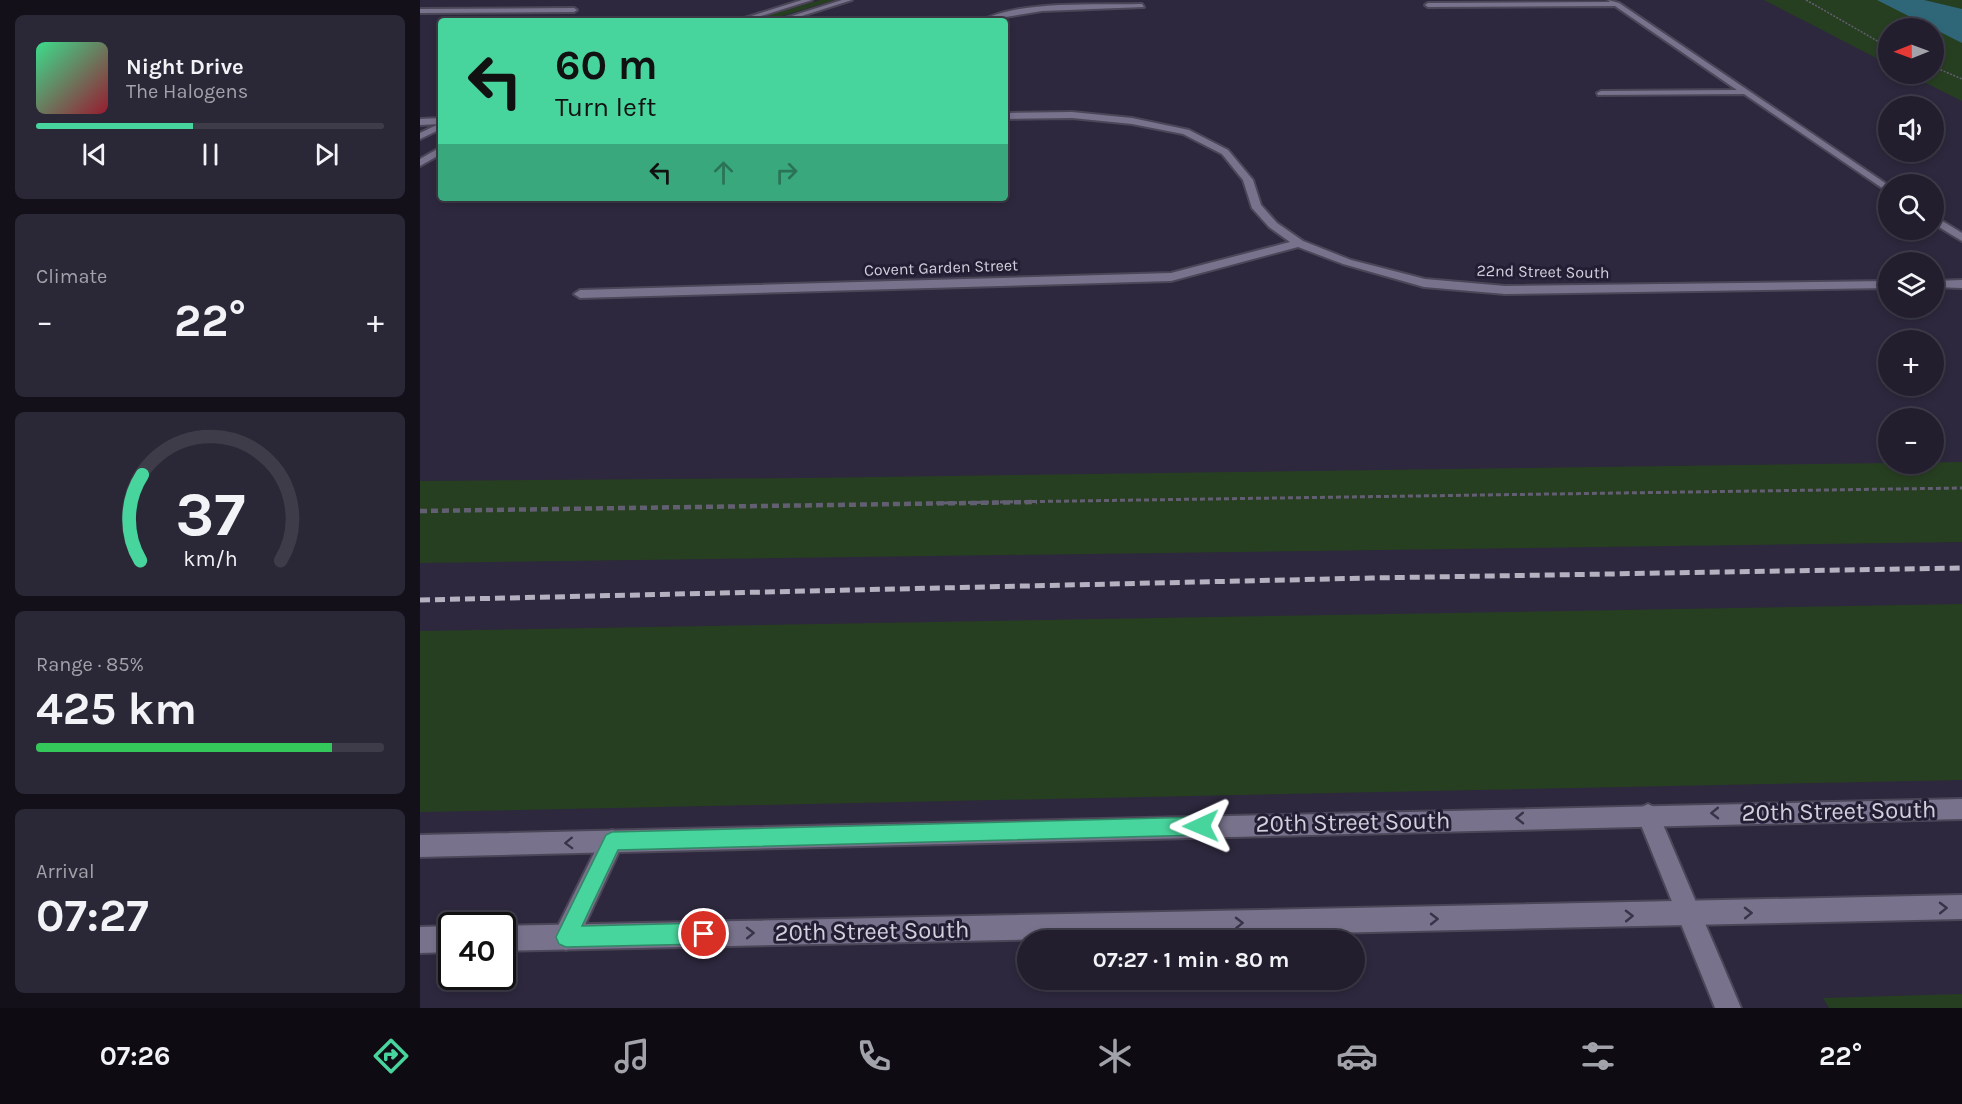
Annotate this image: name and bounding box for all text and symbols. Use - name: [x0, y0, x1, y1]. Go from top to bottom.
- north arrow: [1878, 18, 1944, 84]
- map controls: [1878, 18, 1944, 474]
- text: 60 m: [555, 40, 658, 90]
- icon: left: [456, 42, 534, 120]
- text: Night Drive: [126, 54, 244, 80]
- text: The Halogens: [126, 80, 248, 103]
- text: Turn left: [555, 91, 656, 123]
- button: sound: [1878, 96, 1944, 162]
- icon: previous: [78, 138, 111, 171]
- icon: pause: [194, 138, 227, 171]
- icon: next: [310, 138, 343, 171]
- icon: left: [644, 156, 677, 189]
- icon: ahead: [707, 156, 740, 189]
- icon: right: [770, 156, 803, 189]
- button: search: [1878, 174, 1944, 240]
- button: layers: [1878, 252, 1944, 318]
- street label: Covent Garden Street: [864, 255, 1018, 280]
- street label: 22nd Street South: [1476, 261, 1610, 282]
- text: Climate: [36, 265, 107, 288]
- text: 22°: [174, 295, 246, 347]
- text: −: [36, 302, 53, 340]
- text: +: [367, 302, 384, 340]
- button: +: [1878, 330, 1944, 396]
- button: −: [1878, 408, 1944, 474]
- text: 37: [175, 478, 245, 551]
- text: km/h: [183, 546, 237, 571]
- text: Range · 85%: [36, 653, 144, 676]
- text: 425 km: [36, 683, 197, 735]
- position arrow: [1169, 794, 1233, 858]
- street label: 20th Street South: [1741, 795, 1937, 827]
- street label: 20th Street South: [1255, 806, 1451, 838]
- one-way arrow: [1710, 807, 1719, 820]
- one-way arrow: [1515, 812, 1524, 824]
- one-way arrow: [564, 836, 573, 849]
- text: Arrival: [36, 860, 95, 883]
- text: 07:27: [36, 890, 149, 942]
- one-way arrow: [1939, 901, 1948, 914]
- one-way arrow: [1744, 906, 1753, 919]
- pin: [678, 908, 729, 959]
- one-way arrow: [1624, 909, 1633, 922]
- speed limit sign: 40: [438, 912, 516, 990]
- one-way arrow: [1429, 913, 1438, 926]
- street label: 20th Street South: [774, 915, 970, 947]
- icon: arrive: [687, 917, 720, 950]
- one-way arrow: [1234, 917, 1243, 930]
- one-way arrow: [745, 927, 754, 939]
- text: 07:27 · 1 min · 80 m: [1093, 947, 1289, 973]
- icon: directions: [370, 1035, 412, 1077]
- icon: music: [611, 1035, 653, 1077]
- icon: phone: [853, 1035, 895, 1077]
- icon: climate: [1094, 1035, 1136, 1077]
- icon: car: [1336, 1035, 1378, 1077]
- icon: filters: [1577, 1035, 1619, 1077]
- text: 07:26: [100, 1040, 170, 1072]
- text: 22°: [1819, 1040, 1862, 1072]

